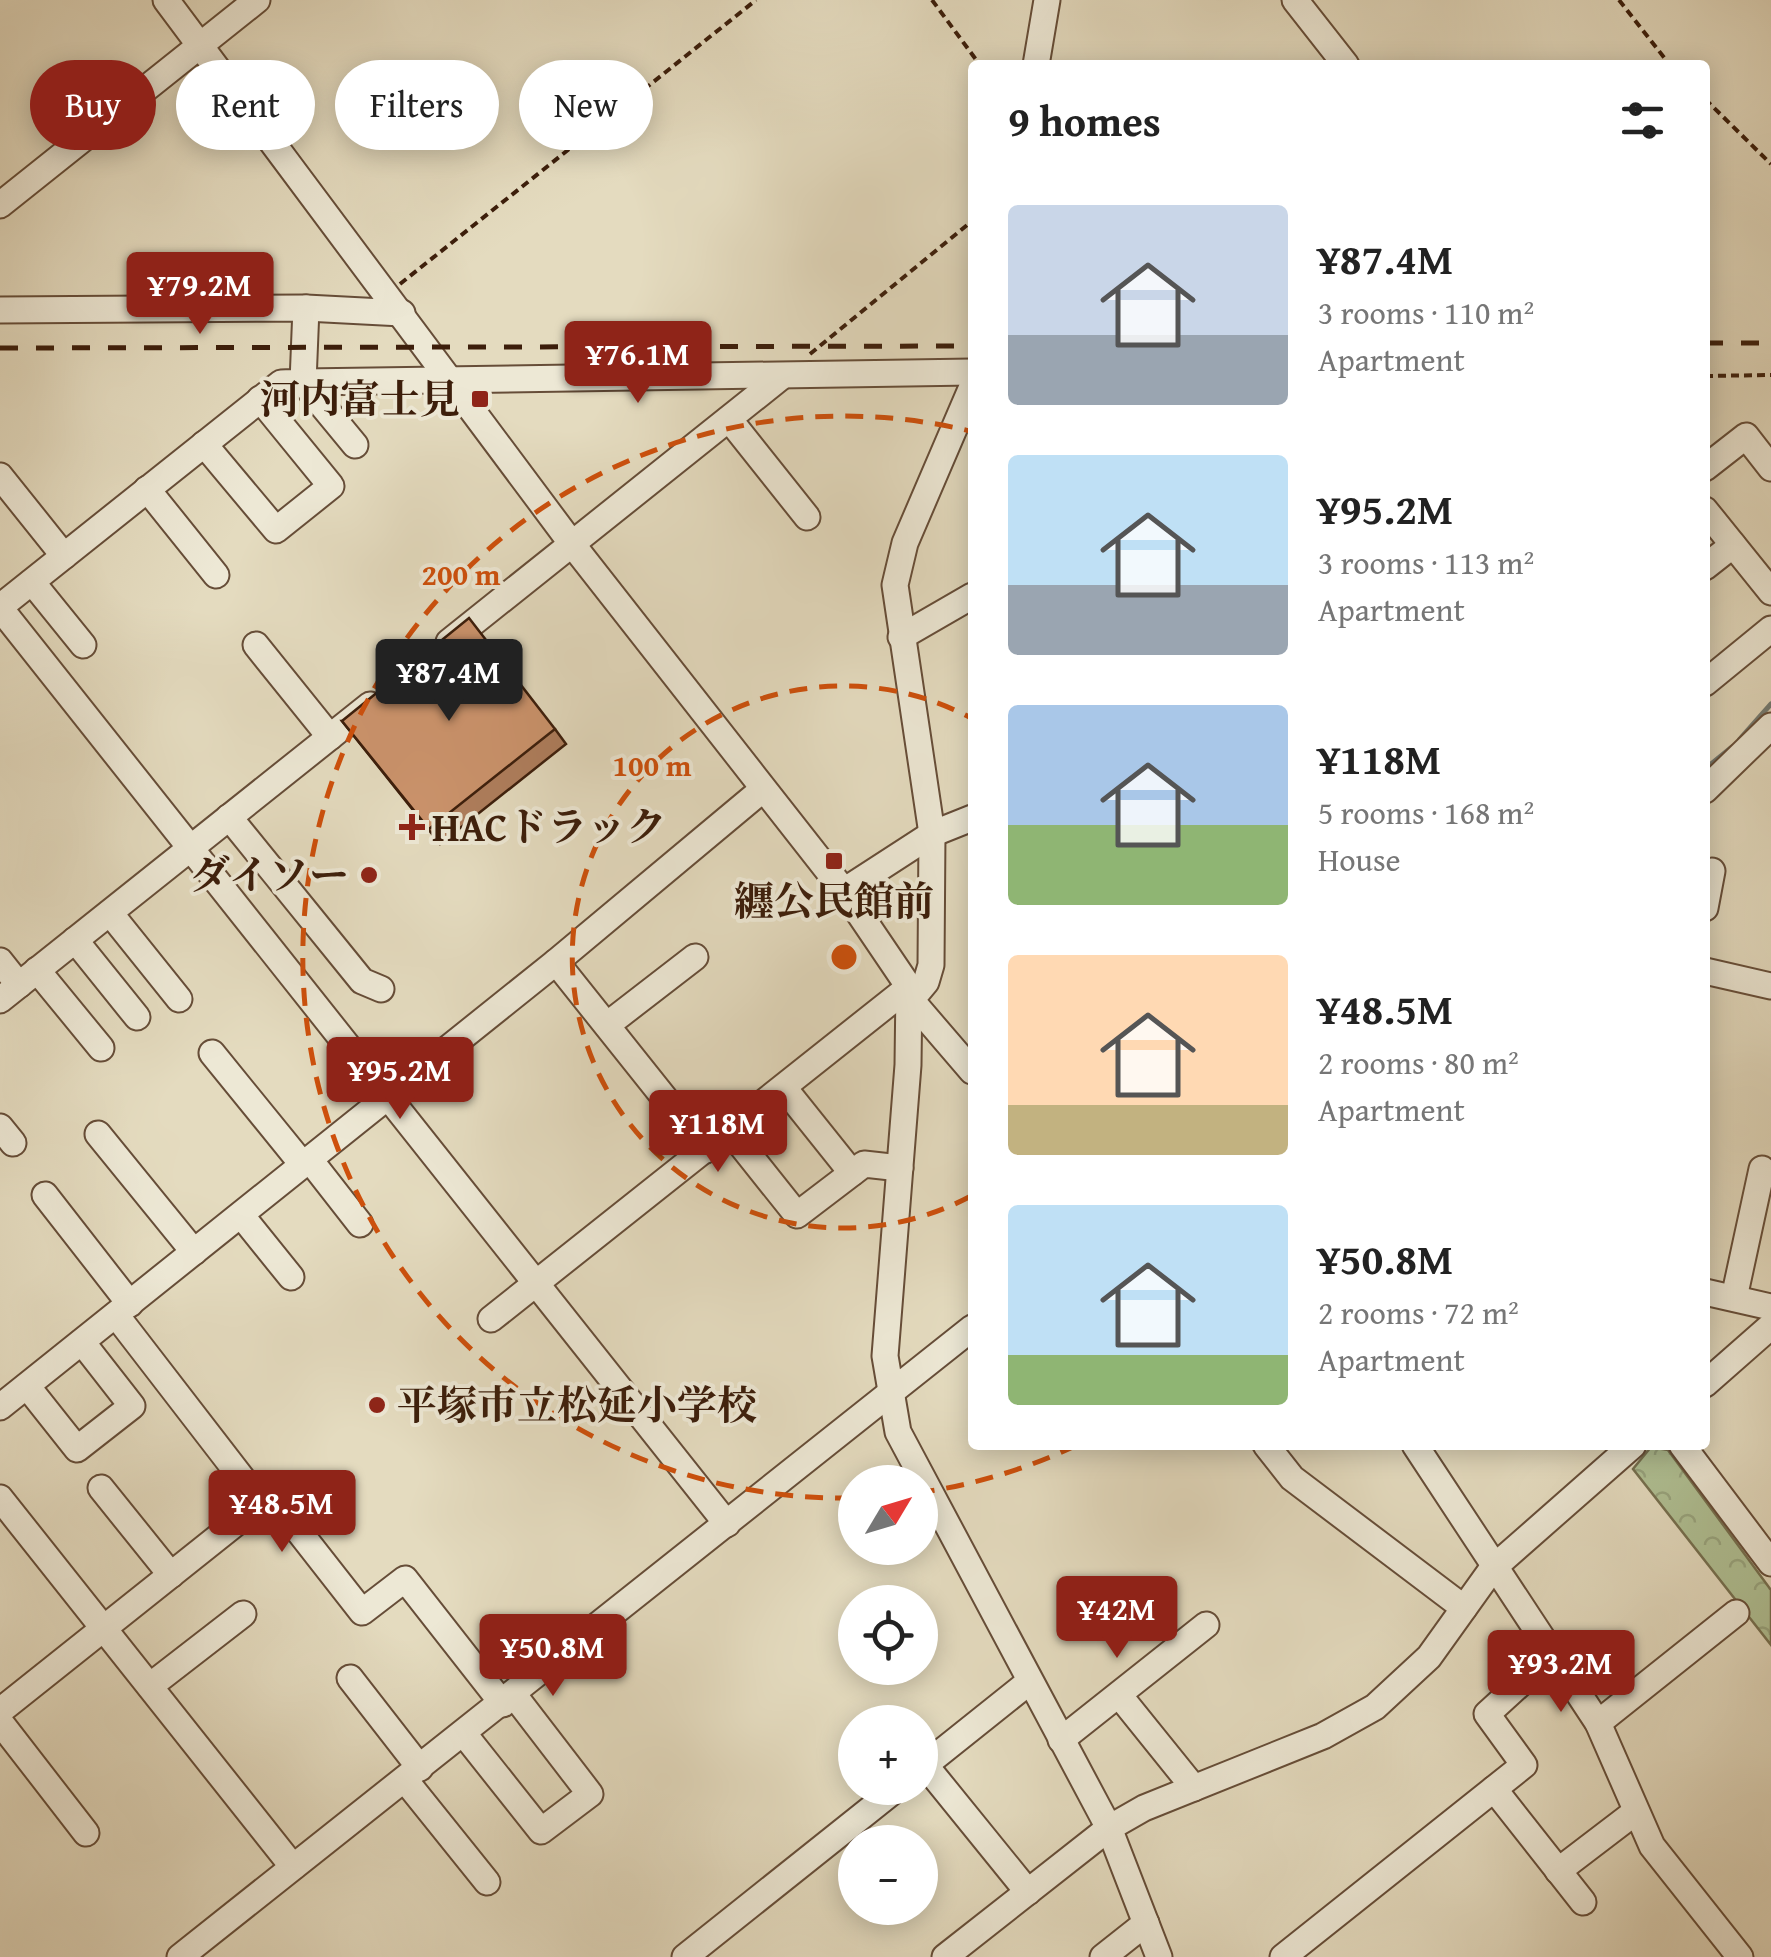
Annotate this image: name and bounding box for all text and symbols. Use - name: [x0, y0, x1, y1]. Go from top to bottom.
- chip: Buy: [30, 60, 156, 150]
- chip: Rent: [176, 60, 315, 150]
- chip: Filters: [335, 60, 499, 150]
- chip: New: [519, 60, 653, 150]
- text: 9 homes: [1008, 90, 1161, 151]
- icon: filters: [1615, 93, 1670, 148]
- text: ¥87.4M: [1318, 228, 1453, 289]
- icon: home: [1088, 245, 1208, 365]
- pin: ¥79.2M: [119, 252, 281, 337]
- text: ¥79.2M: [149, 261, 251, 308]
- text: 3 rooms · 110 m²: [1318, 289, 1534, 336]
- pin: ¥76.1M: [557, 321, 719, 406]
- text: ¥76.1M: [587, 330, 689, 377]
- text: Apartment: [1318, 336, 1465, 383]
- place label: 河内富士見: [260, 369, 460, 428]
- marker: 河内富士見: [469, 388, 491, 410]
- text: ¥95.2M: [1318, 478, 1453, 539]
- icon: home: [1088, 495, 1208, 615]
- text: 3 rooms · 113 m²: [1318, 539, 1534, 586]
- text: 200 m: [422, 552, 501, 596]
- text: Apartment: [1318, 586, 1465, 633]
- pin: ¥87.4M: [368, 639, 530, 724]
- text: ¥87.4M: [398, 648, 500, 695]
- text: ¥118M: [1318, 728, 1441, 789]
- text: 100 m: [613, 743, 692, 787]
- icon: home: [1088, 745, 1208, 865]
- text: 5 rooms · 168 m²: [1318, 789, 1534, 836]
- place label: HACドラック: [432, 797, 667, 856]
- marker: HACドラック: [401, 816, 423, 838]
- text: House: [1318, 836, 1401, 883]
- place label: ダイソー: [190, 845, 349, 904]
- marker: 纒公民館前: [823, 850, 845, 872]
- marker: ダイソー: [358, 864, 380, 886]
- place label: 纒公民館前: [734, 871, 934, 930]
- centre of rings: [826, 939, 862, 975]
- text: ¥48.5M: [1318, 978, 1453, 1039]
- icon: home: [1088, 995, 1208, 1115]
- pin: ¥95.2M: [319, 1037, 481, 1122]
- text: 2 rooms · 80 m²: [1318, 1039, 1519, 1086]
- text: ¥95.2M: [349, 1046, 451, 1093]
- text: Apartment: [1318, 1086, 1465, 1133]
- pin: ¥118M: [648, 1090, 788, 1175]
- text: ¥118M: [671, 1099, 765, 1146]
- text: ¥50.8M: [1318, 1228, 1453, 1289]
- icon: home: [1088, 1245, 1208, 1365]
- text: 2 rooms · 72 m²: [1318, 1289, 1519, 1336]
- text: Apartment: [1318, 1336, 1465, 1383]
- place label: 平塚市立松延小学校: [397, 1375, 757, 1434]
- marker: 平塚市立松延小学校: [366, 1394, 388, 1416]
- north arrow: [838, 1465, 938, 1565]
- map controls: [838, 1465, 938, 1925]
- pin: ¥48.5M: [201, 1470, 363, 1555]
- text: ¥48.5M: [231, 1479, 333, 1526]
- pin: ¥42M: [1058, 1576, 1176, 1661]
- button: locate: [838, 1585, 938, 1685]
- text: ¥42M: [1078, 1585, 1156, 1632]
- pin: ¥50.8M: [472, 1614, 634, 1699]
- text: ¥50.8M: [502, 1623, 604, 1670]
- pin: ¥93.2M: [1480, 1630, 1642, 1715]
- text: ¥93.2M: [1510, 1639, 1612, 1686]
- button: +: [838, 1705, 938, 1805]
- button: −: [838, 1825, 938, 1925]

